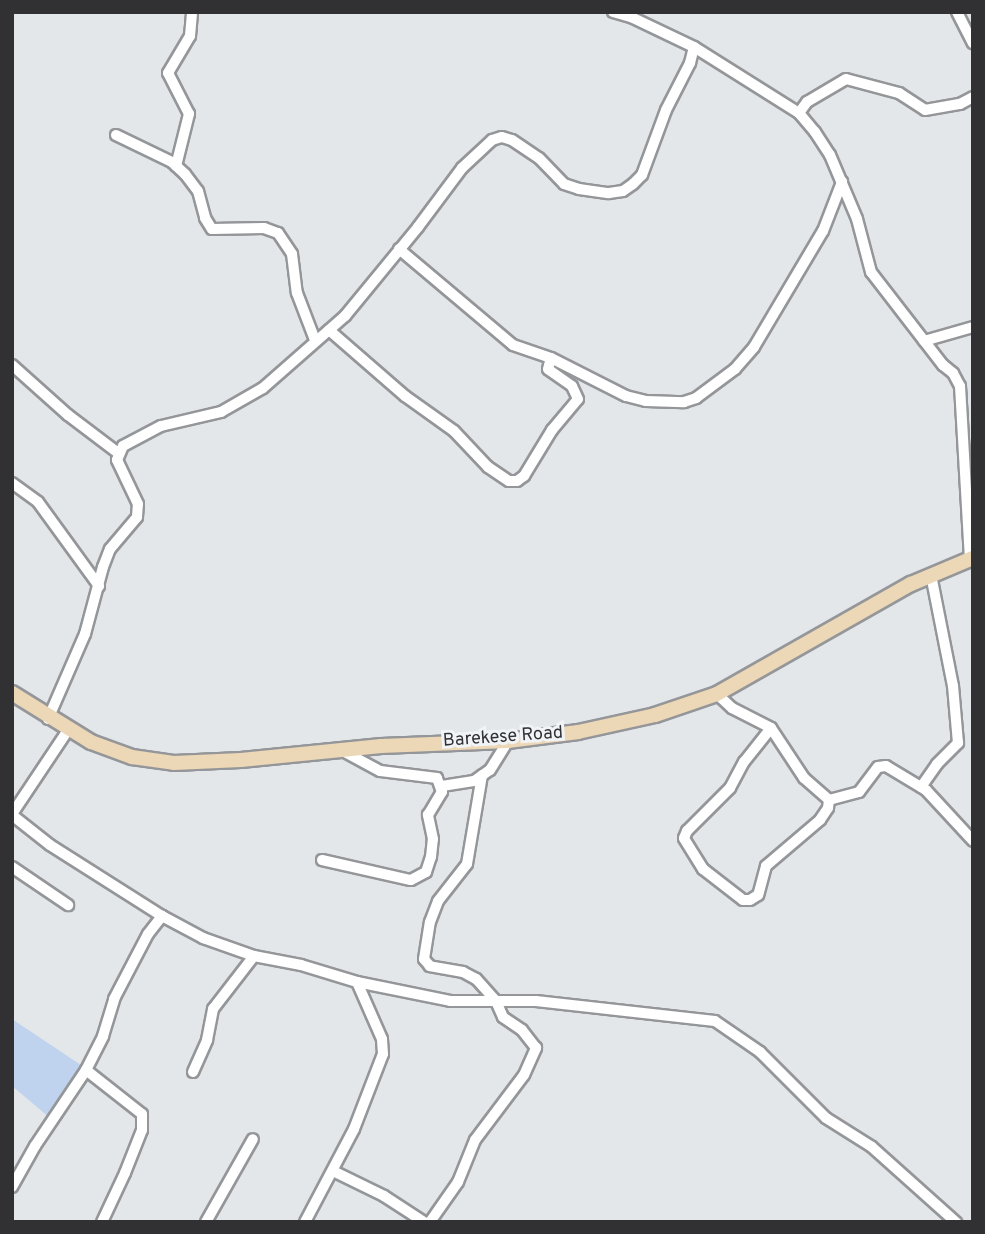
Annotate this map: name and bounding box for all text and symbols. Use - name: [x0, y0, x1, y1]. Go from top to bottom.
- street label: Barekese Road: [442, 723, 564, 753]

